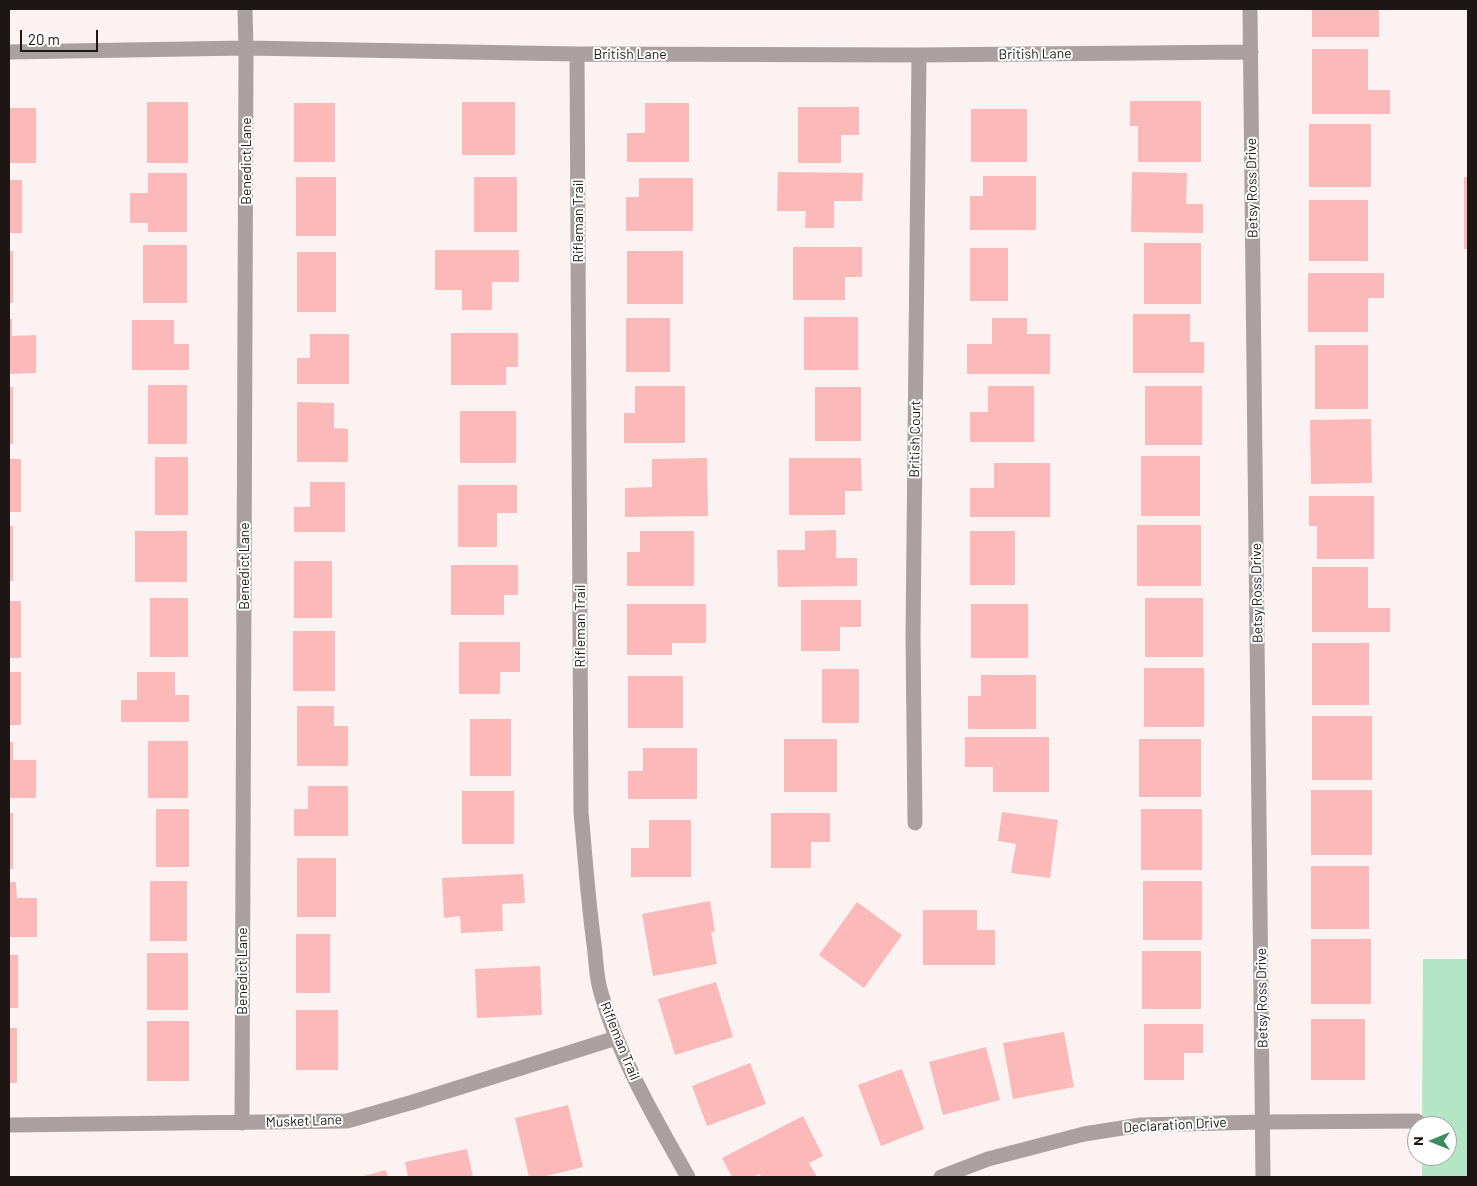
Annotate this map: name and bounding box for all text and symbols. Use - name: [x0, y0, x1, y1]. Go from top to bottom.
- scale bar: [22, 20, 100, 52]
- text: 20 m: [28, 30, 60, 48]
- street label: British Lane: [998, 45, 1072, 63]
- street label: British Lane: [593, 46, 667, 62]
- street label: Benedict Lane: [238, 117, 254, 205]
- street label: Betsy Ross Drive: [1243, 138, 1261, 238]
- street label: Rifleman Trail: [570, 179, 586, 263]
- street label: British Court: [906, 400, 924, 478]
- street label: Benedict Lane: [236, 522, 252, 610]
- street label: Betsy Ross Drive: [1248, 543, 1266, 643]
- street label: Rifleman Trail: [572, 584, 588, 668]
- street label: Benedict Lane: [234, 927, 250, 1015]
- street label: Betsy Ross Drive: [1253, 948, 1271, 1048]
- street label: Rifleman Trail: [597, 999, 643, 1083]
- street label: Musket Lane: [266, 1111, 342, 1131]
- street label: Declaration Drive: [1123, 1114, 1227, 1136]
- north arrow: [1407, 1116, 1457, 1166]
- text: N: [1409, 1136, 1426, 1146]

